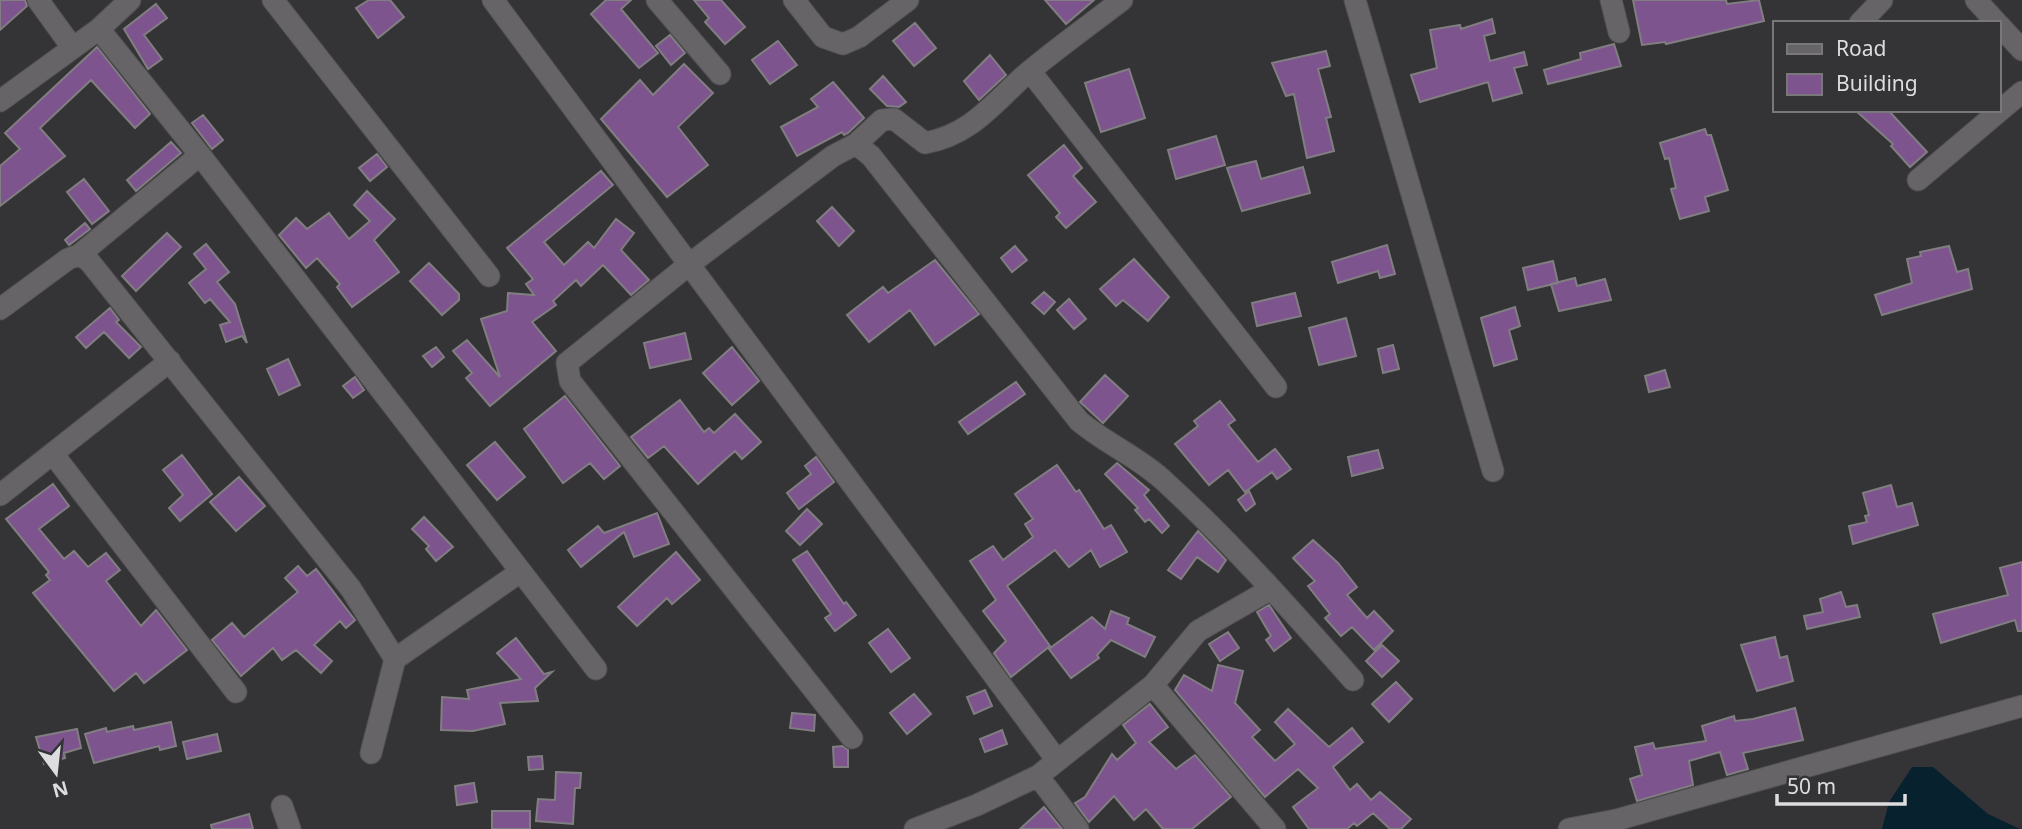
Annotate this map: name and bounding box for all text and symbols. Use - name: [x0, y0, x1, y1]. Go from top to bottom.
- legend: [1773, 21, 2001, 112]
- text: Road: [1836, 34, 1886, 62]
- text: Building: [1836, 69, 1918, 97]
- north arrow: [21, 738, 91, 808]
- scale bar: [1777, 762, 1905, 806]
- text: 50 m: [1787, 772, 1836, 800]
- text: N: [50, 775, 71, 804]

